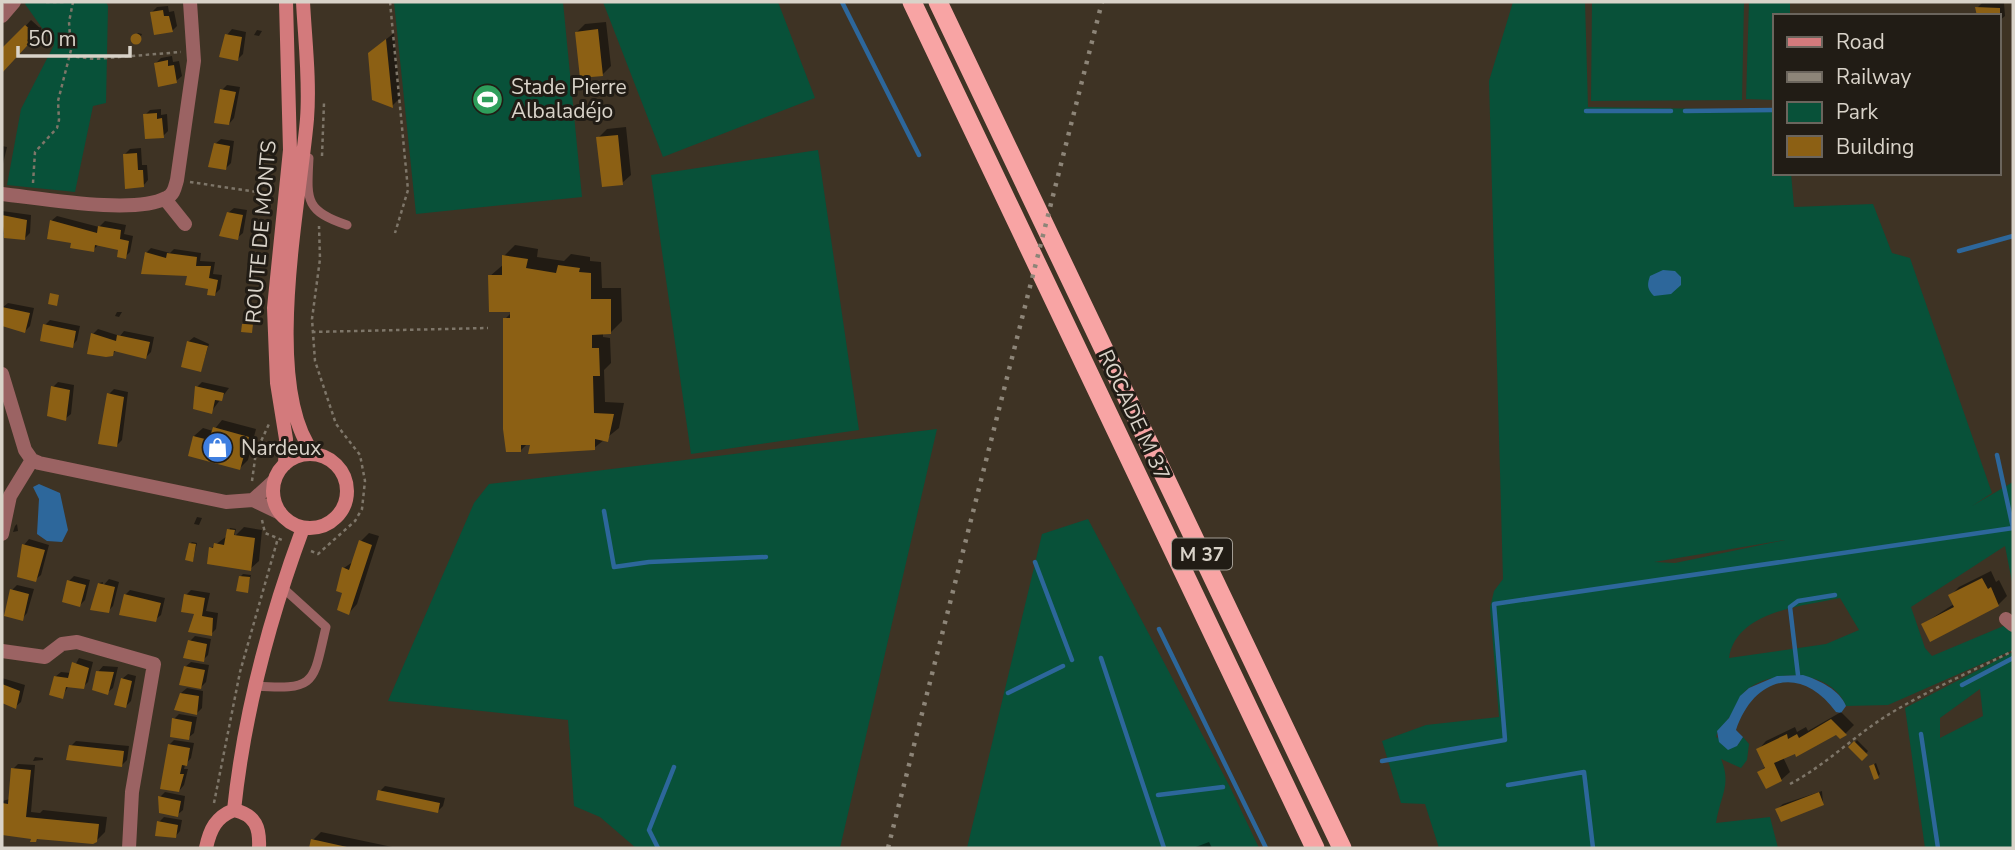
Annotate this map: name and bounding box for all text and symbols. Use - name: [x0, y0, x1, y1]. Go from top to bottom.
- scale bar: [18, 14, 130, 58]
- legend: [1773, 14, 2001, 175]
- text: 50 m: [28, 25, 77, 53]
- text: Road: [1836, 28, 1885, 56]
- text: Railway: [1836, 63, 1911, 91]
- place label: Stade Pierre Albaladéjo: [511, 73, 627, 125]
- sports icon: Stade Pierre Albaladéjo: [471, 82, 505, 116]
- text: Park: [1836, 98, 1878, 126]
- text: Building: [1836, 133, 1914, 161]
- street label: ROUTE DE MONTS: [239, 139, 283, 325]
- street label: ROCADE M 37: [1092, 345, 1176, 485]
- shop icon: Nardeux: [201, 431, 235, 465]
- place label: Nardeux: [241, 434, 321, 462]
- road number: M 37: [1172, 538, 1232, 569]

